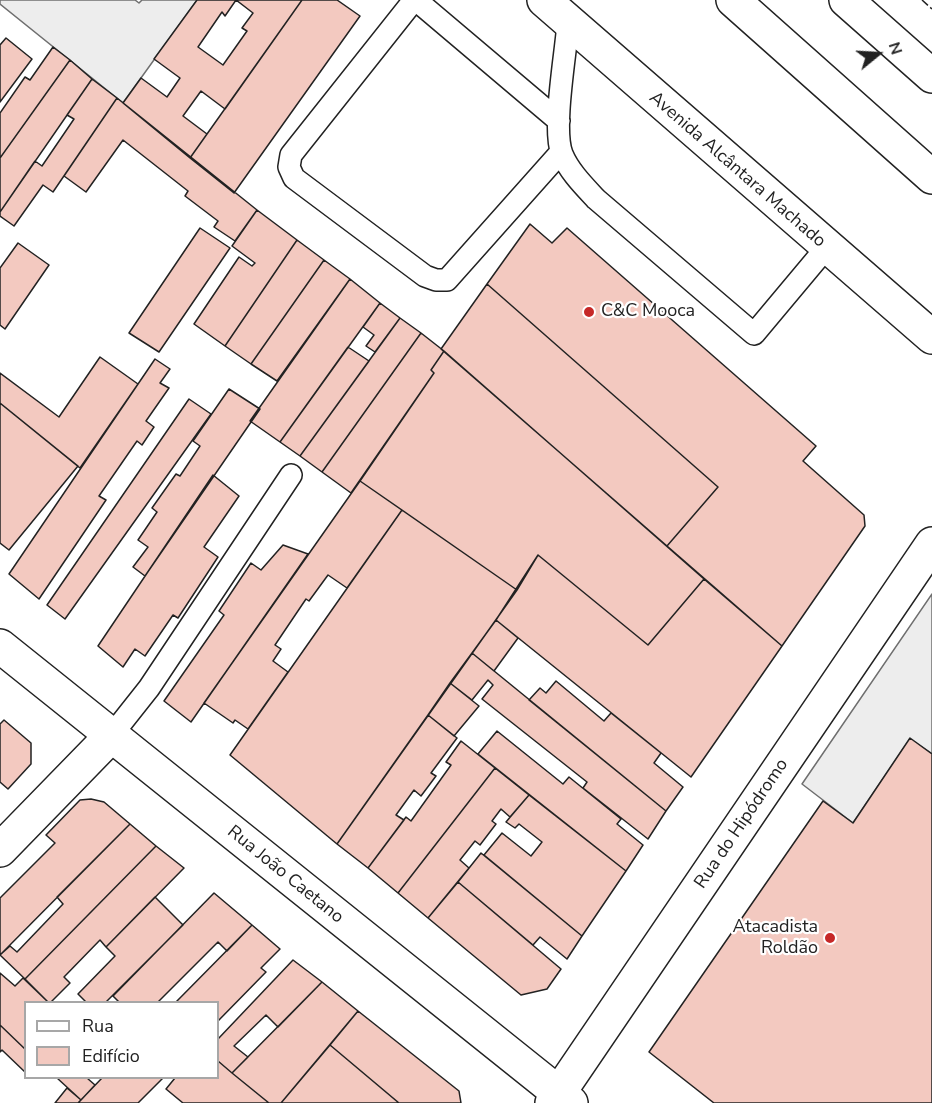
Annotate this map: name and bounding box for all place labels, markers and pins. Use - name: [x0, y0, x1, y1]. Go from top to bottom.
- place label: C&C Mooca: [601, 301, 695, 323]
- marker: C&C Mooca: [582, 305, 596, 319]
- place label: Atacadista Roldão: [732, 917, 818, 960]
- marker: Atacadista Roldão: [823, 931, 837, 945]

